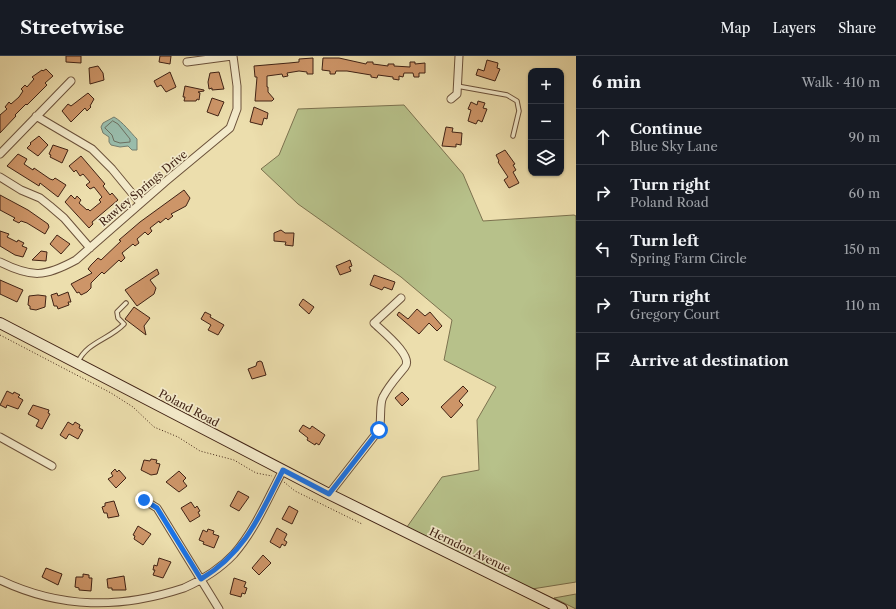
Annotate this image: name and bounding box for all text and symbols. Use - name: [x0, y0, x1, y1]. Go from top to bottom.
- text: Streetwise: [20, 16, 124, 39]
- text: Map: [720, 19, 750, 37]
- text: Layers: [772, 19, 816, 37]
- text: Share: [838, 19, 876, 37]
- map controls: [528, 68, 564, 176]
- button: +: [528, 68, 564, 104]
- text: 6 min: [592, 72, 641, 92]
- text: Walk · 410 m: [802, 74, 880, 90]
- button: −: [528, 104, 564, 140]
- text: Continue: [630, 119, 702, 138]
- icon: ahead: [592, 126, 614, 148]
- text: 90 m: [849, 129, 880, 145]
- text: Blue Sky Lane: [630, 138, 718, 154]
- button: layers: [528, 140, 564, 176]
- street label: Rawley Springs Drive: [96, 147, 190, 229]
- text: Turn right: [630, 175, 710, 194]
- icon: right: [592, 182, 614, 204]
- text: 60 m: [849, 185, 880, 201]
- text: Poland Road: [630, 194, 709, 210]
- text: Turn left: [630, 231, 699, 250]
- icon: left: [592, 238, 614, 260]
- text: 150 m: [844, 241, 880, 257]
- text: Spring Farm Circle: [630, 250, 747, 266]
- text: Turn right: [630, 287, 710, 306]
- icon: right: [592, 294, 614, 316]
- text: 110 m: [845, 297, 880, 313]
- text: Gregory Court: [630, 306, 720, 322]
- icon: arrive: [592, 350, 614, 372]
- text: Arrive at destination: [630, 351, 789, 370]
- street label: Poland Road: [156, 386, 222, 430]
- route start: [370, 421, 388, 439]
- route end: [135, 491, 153, 509]
- street label: Herndon Avenue: [427, 524, 513, 576]

